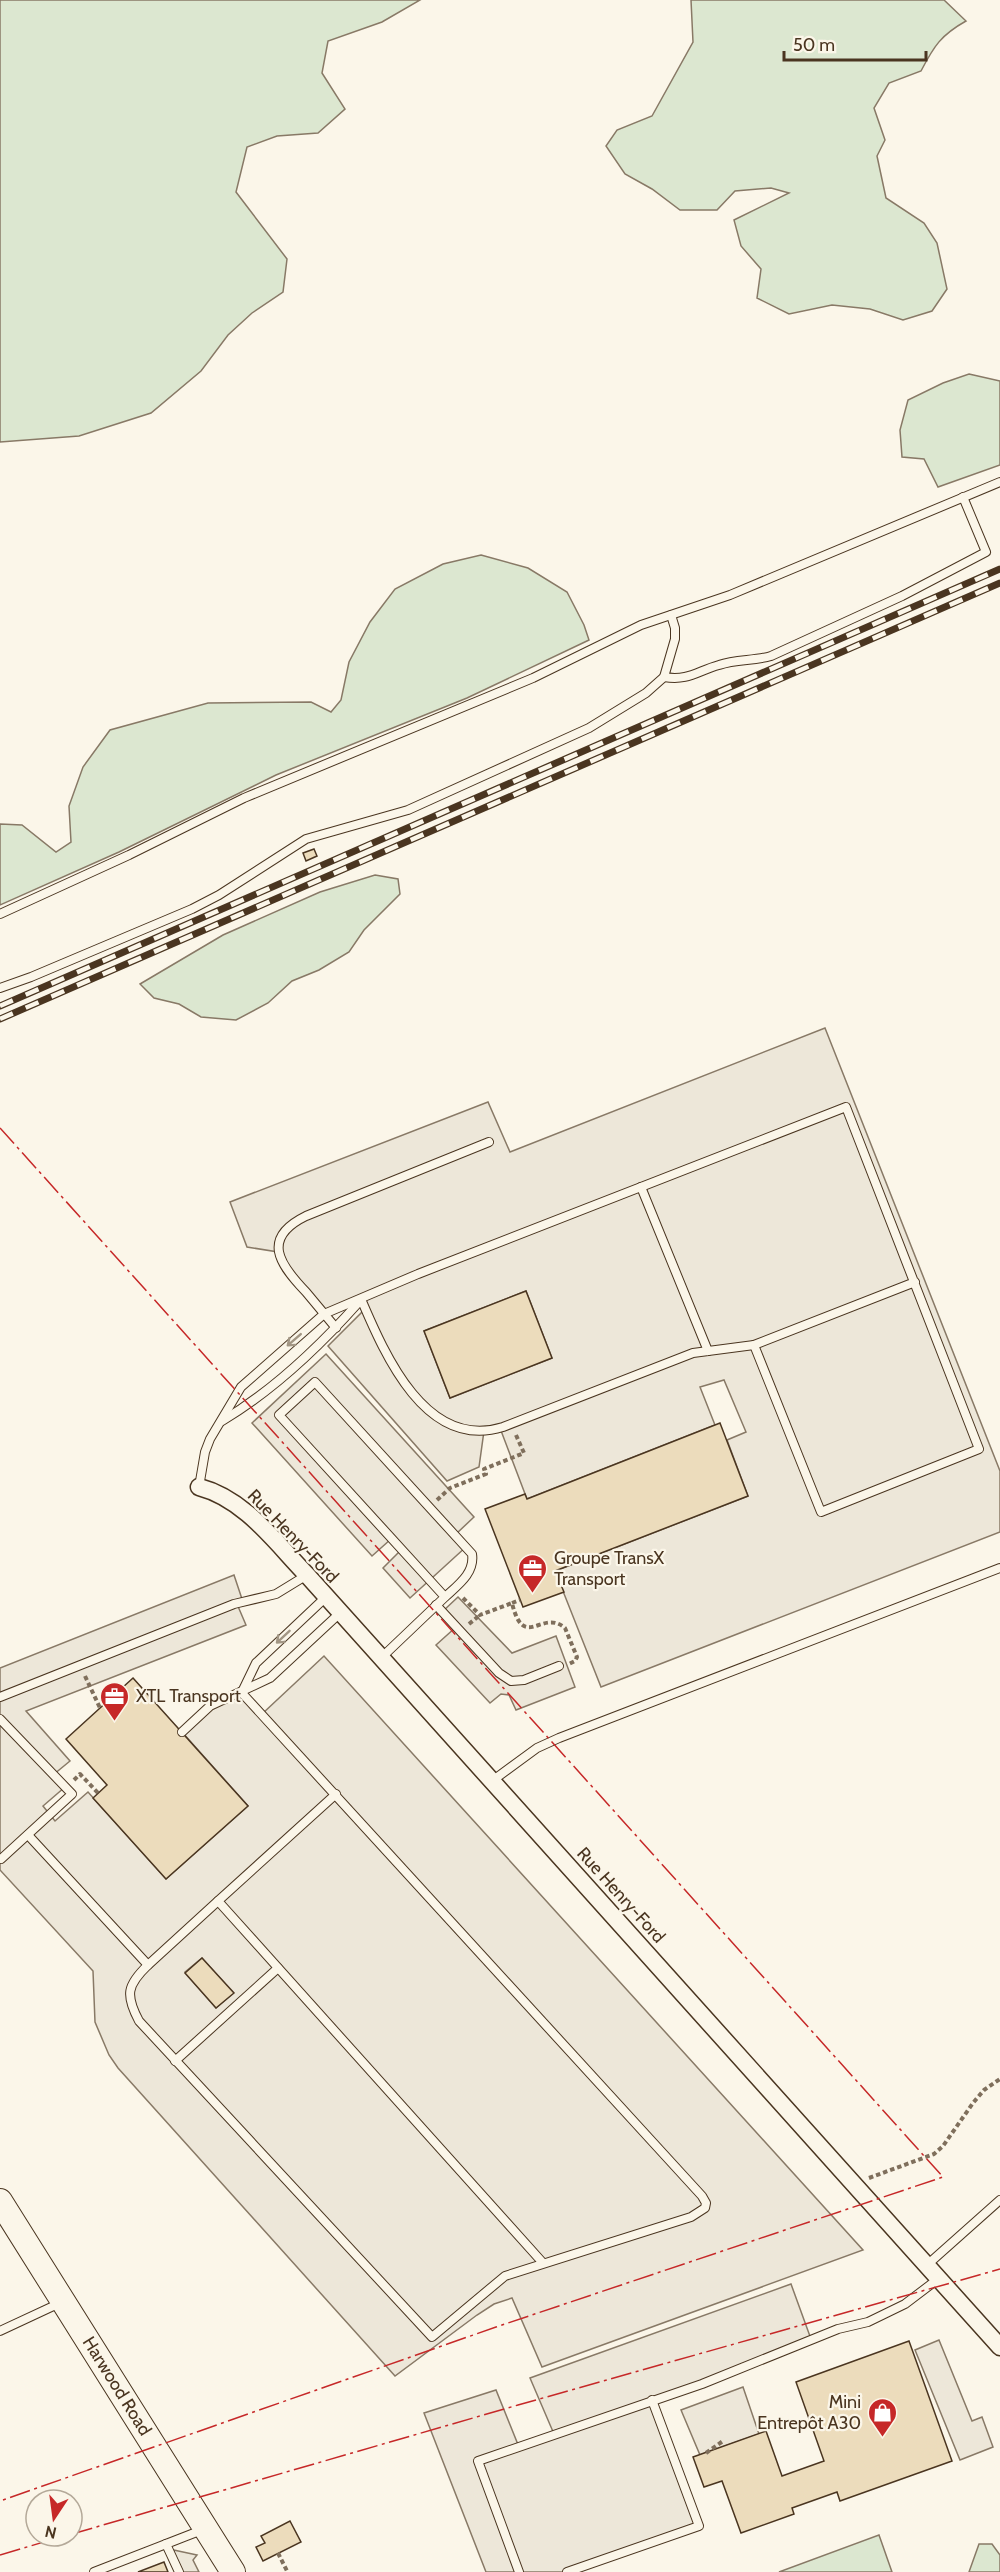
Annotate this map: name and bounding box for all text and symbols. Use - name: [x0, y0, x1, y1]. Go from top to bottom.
- scale bar: [784, 24, 926, 62]
- text: 50 m: [793, 34, 835, 56]
- one-way arrow: [287, 1333, 302, 1347]
- street label: Rue Henry-Ford: [243, 1485, 343, 1587]
- place label: Groupe TransX Transport: [554, 1547, 665, 1590]
- office icon: Groupe TransX Transport: [517, 1552, 549, 1594]
- one-way arrow: [276, 1630, 291, 1644]
- office icon: XTL Transport: [99, 1680, 131, 1722]
- place label: XTL Transport: [136, 1685, 241, 1707]
- street label: Rue Henry-Ford: [572, 1843, 670, 1947]
- street label: Harwood Road: [78, 2332, 156, 2440]
- place label: Mini Entrepôt A30: [757, 2391, 861, 2434]
- shop icon: Mini Entrepôt A30: [866, 2396, 898, 2438]
- north arrow: [24, 2488, 84, 2548]
- text: N: [43, 2522, 58, 2543]

